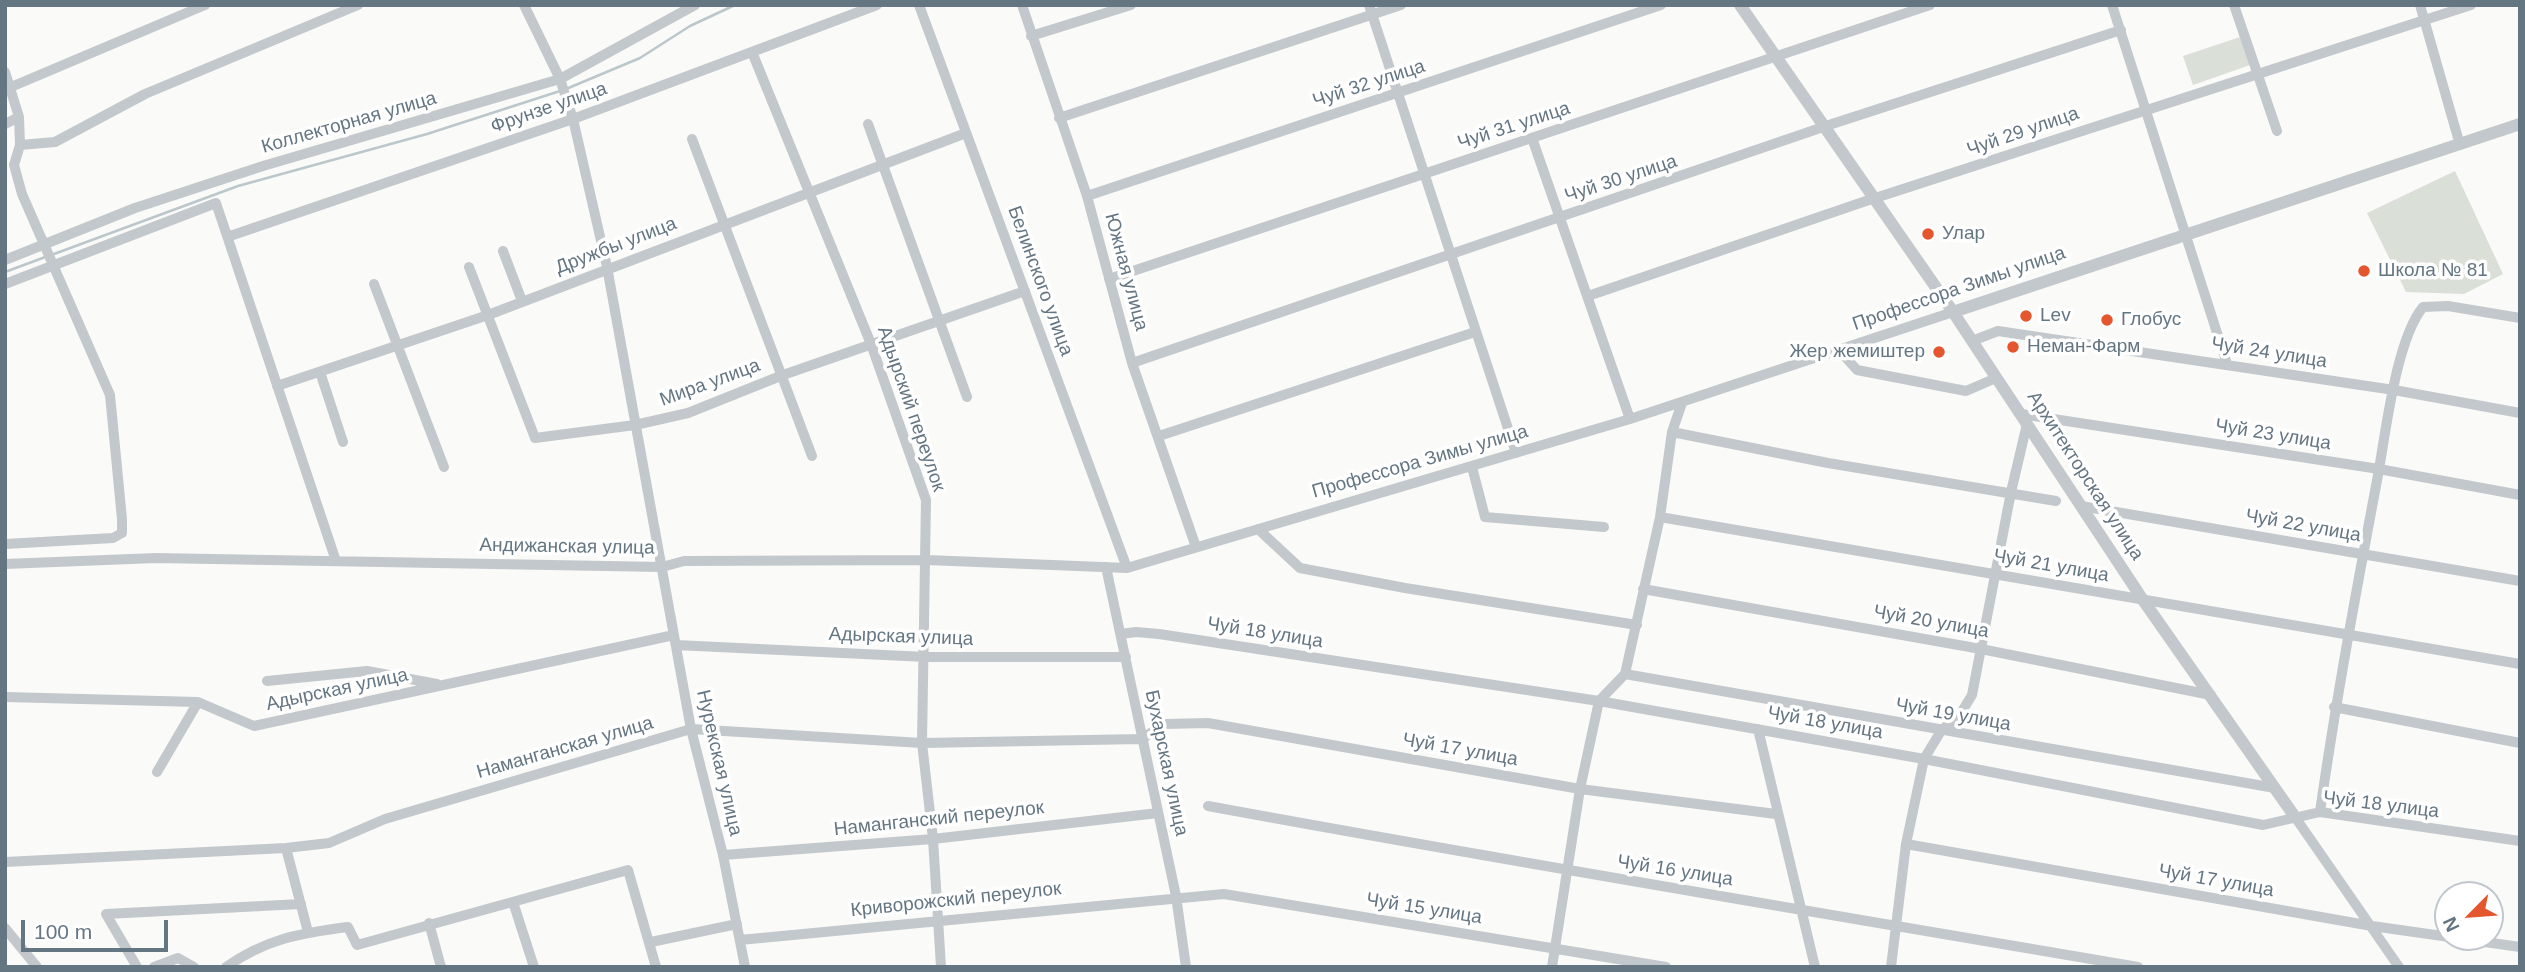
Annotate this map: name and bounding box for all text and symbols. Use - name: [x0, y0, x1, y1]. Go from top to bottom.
- street label: Чуй 32 улица: [1310, 55, 1428, 113]
- street label: Фрунзе улица: [488, 77, 610, 139]
- street label: Коллекторная улица: [259, 87, 439, 159]
- street label: Чуй 31 улица: [1455, 97, 1573, 155]
- street label: Чуй 29 улица: [1964, 102, 2082, 162]
- street label: Чуй 30 улица: [1562, 150, 1680, 208]
- street label: Белинского улица: [1002, 203, 1078, 359]
- street label: Южная улица: [1099, 211, 1153, 333]
- street label: Дружбы улица: [552, 212, 680, 280]
- place label: Улар: [1942, 223, 1985, 245]
- marker: Улар: [1920, 226, 1936, 242]
- street label: Профессора Зимы улица: [1850, 242, 2068, 336]
- place label: Школа № 81: [2378, 260, 2488, 282]
- marker: Школа № 81: [2356, 263, 2372, 279]
- place label: Lev: [2040, 305, 2071, 327]
- marker: Lev: [2018, 308, 2034, 324]
- place label: Глобус: [2121, 309, 2181, 331]
- marker: Глобус: [2099, 312, 2115, 328]
- street label: Адырский переулок: [872, 323, 950, 495]
- street label: Чуй 24 улица: [2210, 333, 2328, 373]
- place label: Неман-Фарм: [2027, 336, 2140, 358]
- marker: Неман-Фарм: [2005, 339, 2021, 355]
- place label: Жер жемиштер: [1789, 341, 1925, 363]
- marker: Жер жемиштер: [1931, 344, 1947, 360]
- street label: Мира улица: [657, 354, 763, 412]
- street label: Архитекторская улица: [2022, 387, 2148, 565]
- street label: Чуй 23 улица: [2214, 415, 2332, 455]
- street label: Профессора Зимы улица: [1309, 420, 1531, 504]
- street label: Чуй 22 улица: [2244, 505, 2362, 547]
- street label: Андижанская улица: [479, 534, 655, 560]
- street label: Чуй 21 улица: [1992, 545, 2110, 587]
- street label: Чуй 20 улица: [1872, 601, 1990, 643]
- street label: Чуй 18 улица: [1206, 613, 1324, 653]
- street label: Адырская улица: [828, 623, 974, 651]
- street label: Адырская улица: [264, 664, 410, 716]
- street label: Нурекская улица: [691, 688, 747, 838]
- street label: Бухарская улица: [1139, 688, 1193, 838]
- street label: Чуй 19 улица: [1894, 694, 2012, 736]
- street label: Чуй 18 улица: [1766, 702, 1884, 744]
- street label: Наманганская улица: [474, 712, 656, 784]
- street label: Чуй 17 улица: [1401, 729, 1519, 771]
- street label: Чуй 18 улица: [2322, 787, 2440, 823]
- street label: Наманганский переулок: [833, 797, 1045, 841]
- street label: Чуй 16 улица: [1616, 851, 1734, 891]
- street label: Чуй 17 улица: [2157, 860, 2275, 902]
- street label: Криворожский переулок: [850, 878, 1062, 922]
- north arrow: [2434, 881, 2504, 951]
- street label: Чуй 15 улица: [1365, 889, 1483, 929]
- scale bar: [24, 906, 172, 950]
- text: N: [2439, 914, 2464, 935]
- text: 100 m: [34, 920, 92, 943]

